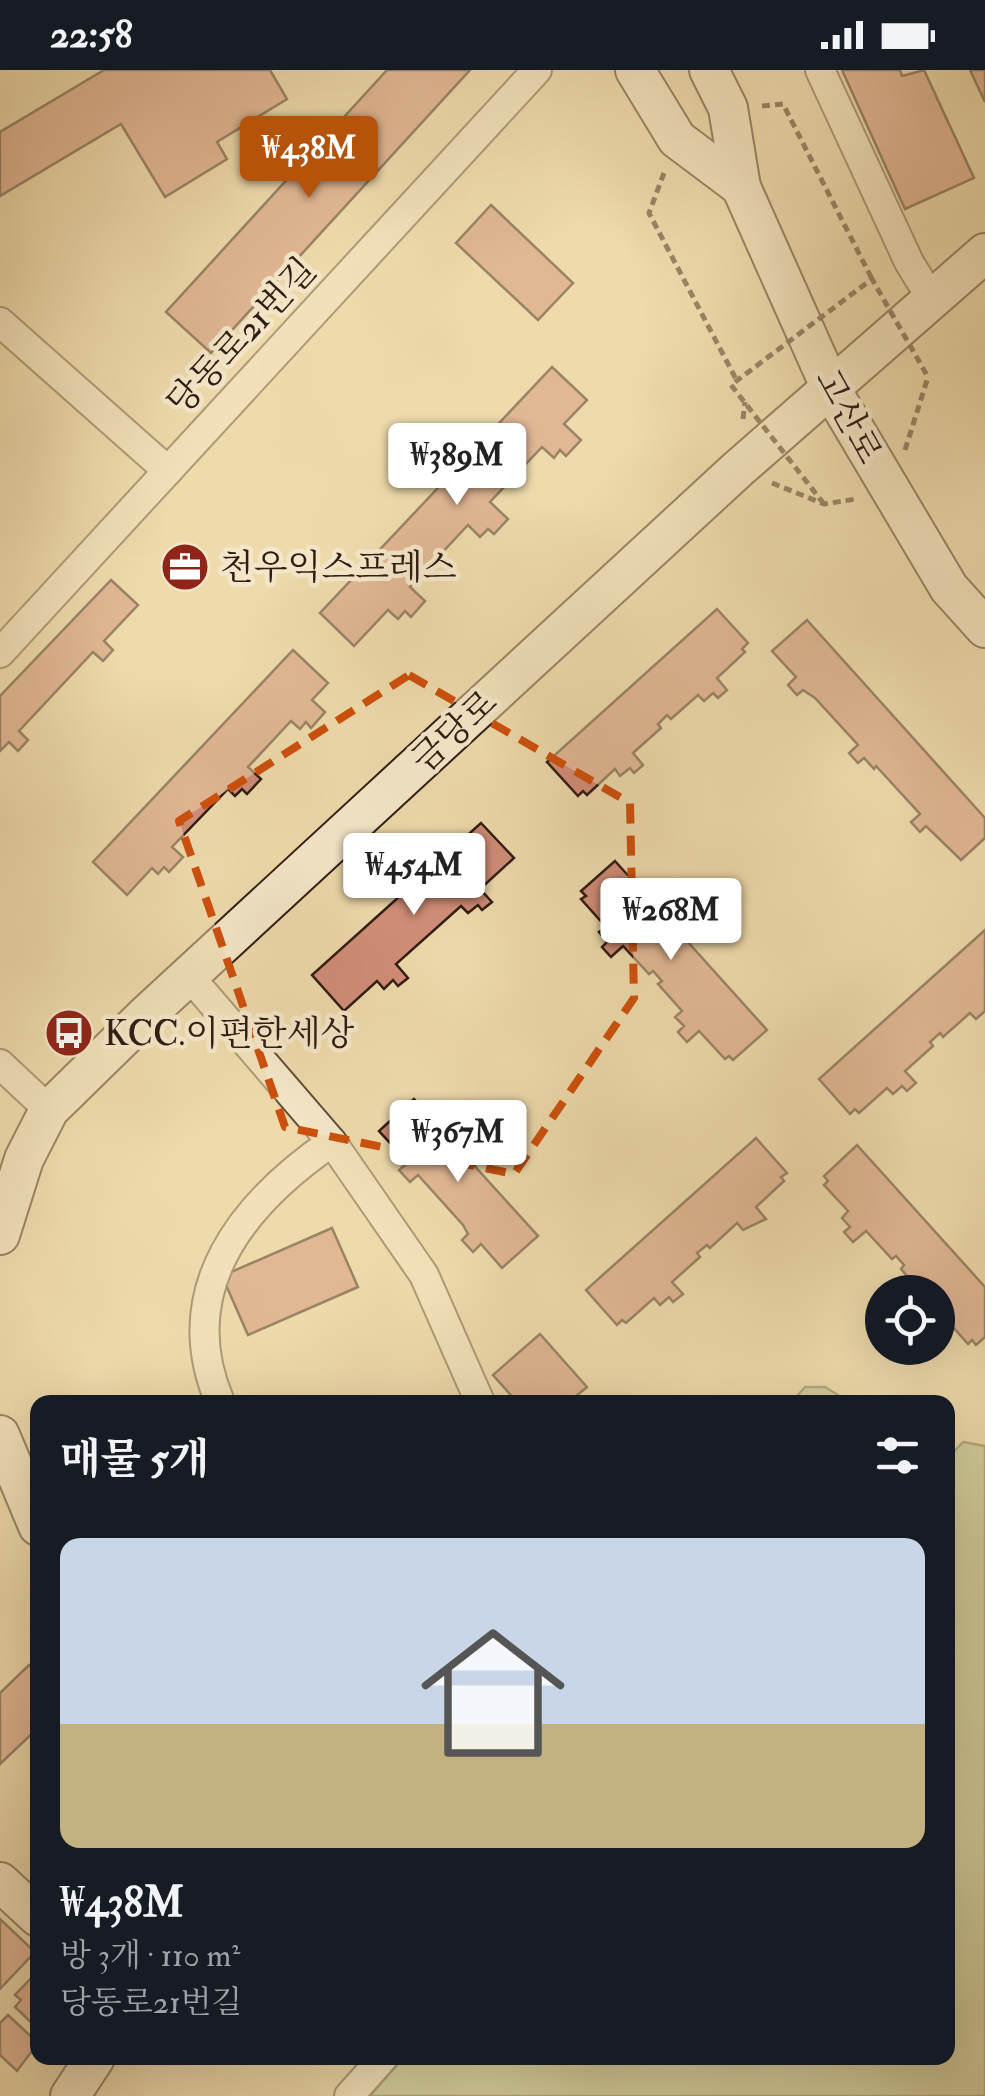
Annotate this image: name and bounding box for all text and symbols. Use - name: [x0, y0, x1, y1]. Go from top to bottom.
- text: 22:58: [50, 11, 132, 59]
- pin: ₩438M: [239, 116, 379, 201]
- text: ₩438M: [262, 128, 356, 168]
- street label: 당동로21번길: [158, 249, 326, 425]
- street label: 고산로: [805, 361, 891, 472]
- pin: ₩389M: [387, 423, 527, 508]
- text: ₩389M: [410, 435, 504, 475]
- office icon: 천우익스프레스: [159, 541, 211, 593]
- place label: 천우익스프레스: [220, 546, 457, 590]
- street label: 금당로: [403, 681, 507, 782]
- pin: ₩454M: [344, 833, 484, 918]
- text: ₩454M: [365, 845, 463, 885]
- pin: ₩268M: [601, 878, 741, 963]
- text: ₩268M: [622, 890, 720, 930]
- bus stop icon: KCC.이편한세상: [43, 1007, 95, 1059]
- place label: KCC.이편한세상: [104, 1012, 354, 1056]
- pin: ₩367M: [388, 1100, 528, 1185]
- text: ₩367M: [412, 1112, 504, 1152]
- map controls: [865, 1275, 955, 1365]
- button: locate: [865, 1275, 955, 1365]
- icon: filters: [870, 1428, 925, 1483]
- text: 매물 5개: [60, 1434, 209, 1486]
- icon: home: [403, 1603, 583, 1783]
- text: ₩438M: [60, 1877, 184, 1929]
- text: 방 3개 · 110 m²: [60, 1936, 240, 1976]
- text: 당동로21번길: [60, 1983, 242, 2023]

